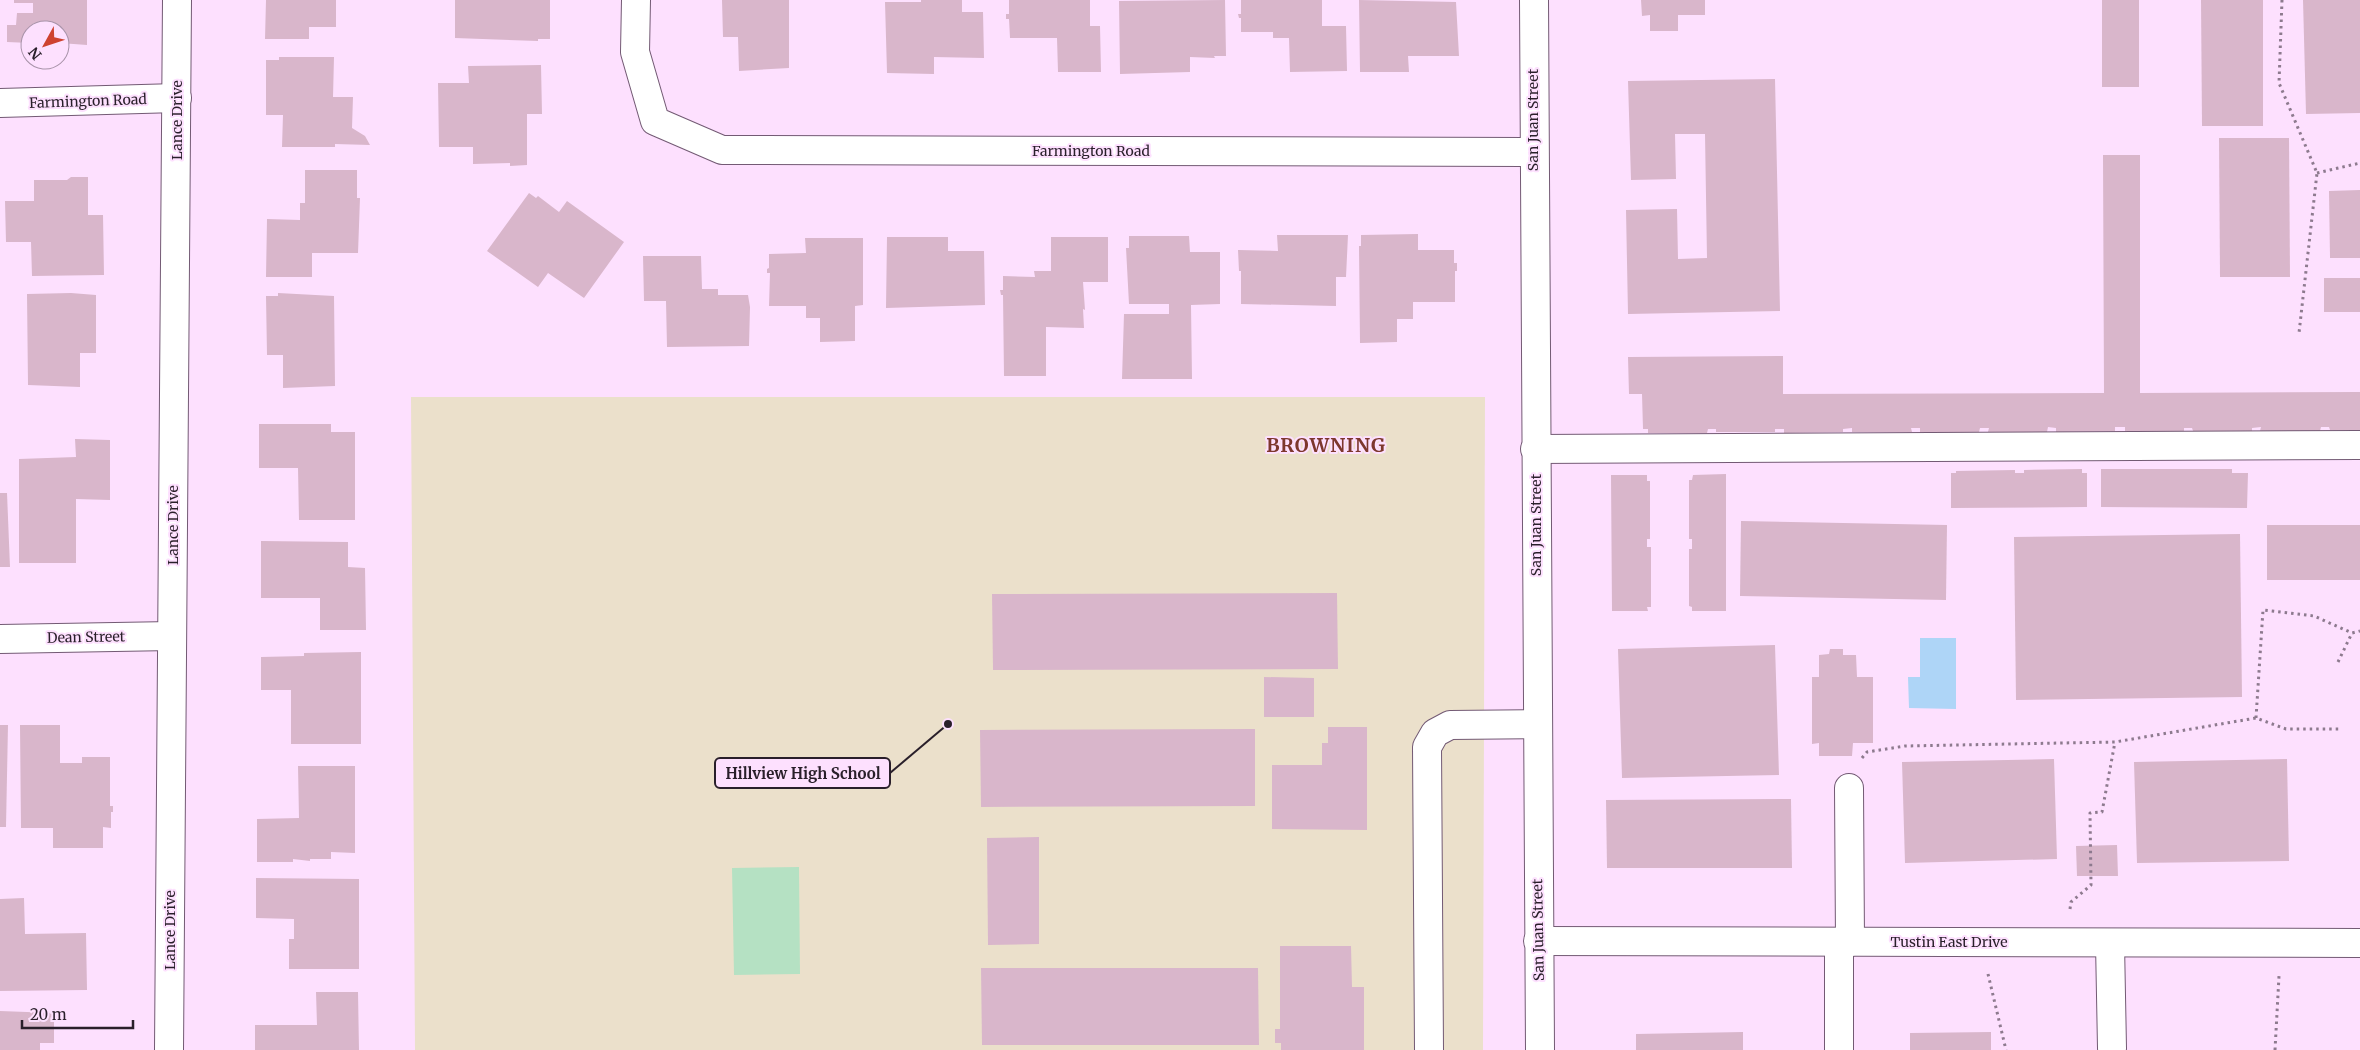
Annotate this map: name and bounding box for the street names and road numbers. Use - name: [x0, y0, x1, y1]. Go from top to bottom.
- street label: San Juan Street: [1524, 68, 1542, 171]
- street label: Lance Drive: [168, 80, 186, 160]
- street label: Farmington Road: [29, 90, 148, 112]
- street label: Farmington Road: [1032, 142, 1150, 160]
- street label: San Juan Street: [1527, 473, 1545, 576]
- street label: Lance Drive: [164, 485, 182, 565]
- street label: Dean Street: [47, 627, 126, 647]
- street label: San Juan Street: [1528, 878, 1548, 981]
- street label: Lance Drive: [161, 890, 179, 970]
- street label: Tustin East Drive: [1891, 933, 2007, 951]

